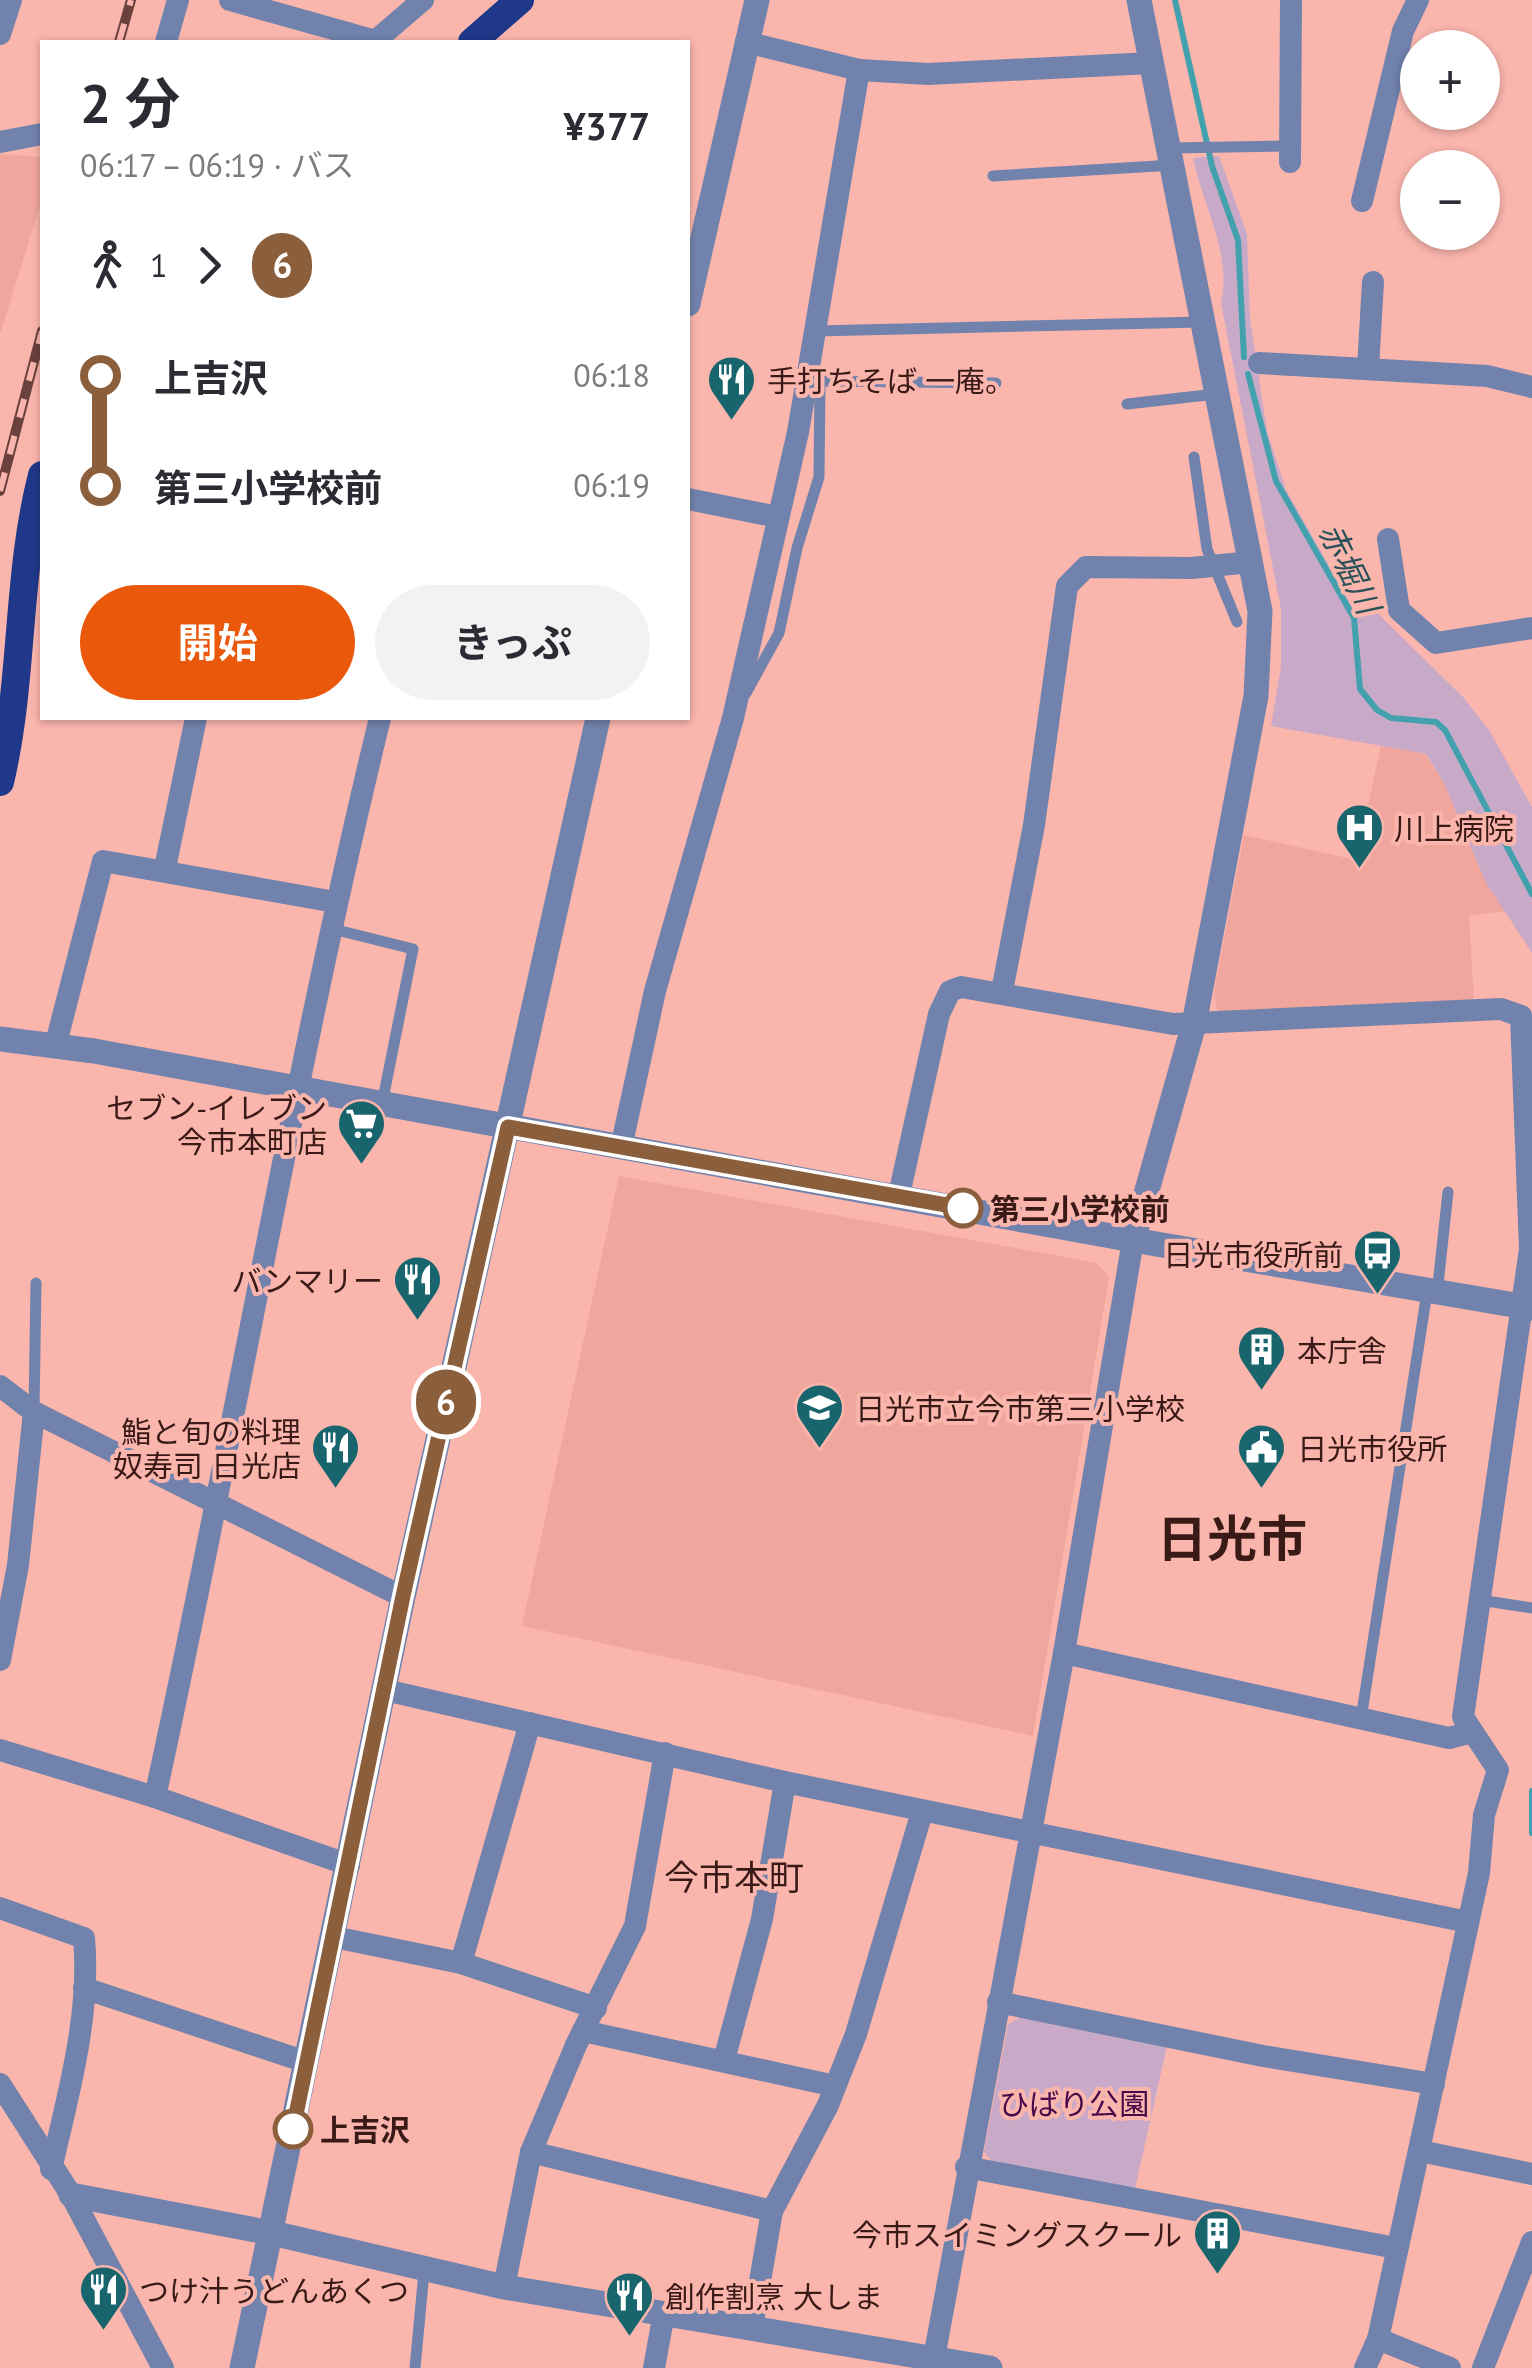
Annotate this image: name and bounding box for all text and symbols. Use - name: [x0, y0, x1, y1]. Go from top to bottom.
- map controls: [1400, 30, 1500, 250]
- button: +: [1400, 30, 1500, 130]
- text: 2 分: [80, 67, 180, 138]
- text: ¥377: [564, 101, 650, 150]
- text: 06:17 – 06:19 · バス: [80, 144, 355, 186]
- button: −: [1400, 150, 1500, 250]
- icon: walk: [80, 238, 135, 293]
- icon: forward: [182, 238, 237, 293]
- text: 6: [272, 242, 292, 288]
- text: 1: [150, 244, 167, 286]
- text: 上吉沢: [154, 353, 268, 402]
- text: 06:18: [573, 354, 650, 396]
- restaurant icon: 手打ちそば 一庵。: [706, 354, 758, 422]
- place label: 手打ちそば 一庵。: [767, 361, 1015, 400]
- text: 第三小学校前: [154, 463, 382, 512]
- text: 06:19: [573, 464, 650, 506]
- water label: 赤堀川: [1310, 516, 1391, 623]
- button: 開始: [80, 585, 355, 700]
- button: きっぷ: [375, 585, 650, 700]
- hospital icon: 川上病院: [1333, 802, 1385, 870]
- place label: 川上病院: [1394, 809, 1514, 848]
- place label: セブン-イレブン 今市本町店: [106, 1088, 327, 1161]
- supermarket icon: セブン-イレブン 今市本町店: [336, 1098, 388, 1166]
- marker: 第三小学校前: [944, 1189, 982, 1227]
- place label: 第三小学校前: [990, 1189, 1170, 1228]
- bus stop icon: 日光市役所前: [1352, 1228, 1404, 1296]
- place label: 日光市役所前: [1163, 1235, 1343, 1274]
- restaurant icon: バンマリー: [392, 1254, 444, 1322]
- place label: バンマリー: [232, 1261, 383, 1300]
- building icon: 本庁舎: [1236, 1324, 1288, 1392]
- place label: 本庁舎: [1297, 1331, 1387, 1370]
- line badge: 6: [414, 1370, 478, 1434]
- text: 6: [436, 1379, 456, 1425]
- school or university icon: 日光市立今市第三小学校: [794, 1382, 846, 1450]
- place label: 日光市立今市第三小学校: [855, 1389, 1185, 1428]
- place label: 鮨と旬の料理 奴寿司 日光店: [113, 1412, 301, 1485]
- restaurant icon: 鮨と旬の料理 奴寿司 日光店: [310, 1422, 362, 1490]
- public building icon: 日光市役所: [1236, 1422, 1288, 1490]
- place label: 日光市役所: [1297, 1429, 1447, 1468]
- district label: 日光市: [1157, 1506, 1307, 1571]
- district label: 今市本町: [664, 1854, 804, 1900]
- park label: ひばり公園: [999, 2084, 1149, 2123]
- marker: 上吉沢: [274, 2110, 312, 2148]
- place label: 上吉沢: [320, 2110, 410, 2149]
- building icon: 今市スイミングスクール: [1191, 2208, 1243, 2276]
- place label: 今市スイミングスクール: [852, 2215, 1182, 2254]
- restaurant icon: つけ汁うどんあくつ: [78, 2264, 130, 2332]
- restaurant icon: 創作割烹 大しま: [604, 2270, 656, 2338]
- place label: つけ汁うどんあくつ: [139, 2271, 409, 2310]
- place label: 創作割烹 大しま: [665, 2277, 883, 2316]

